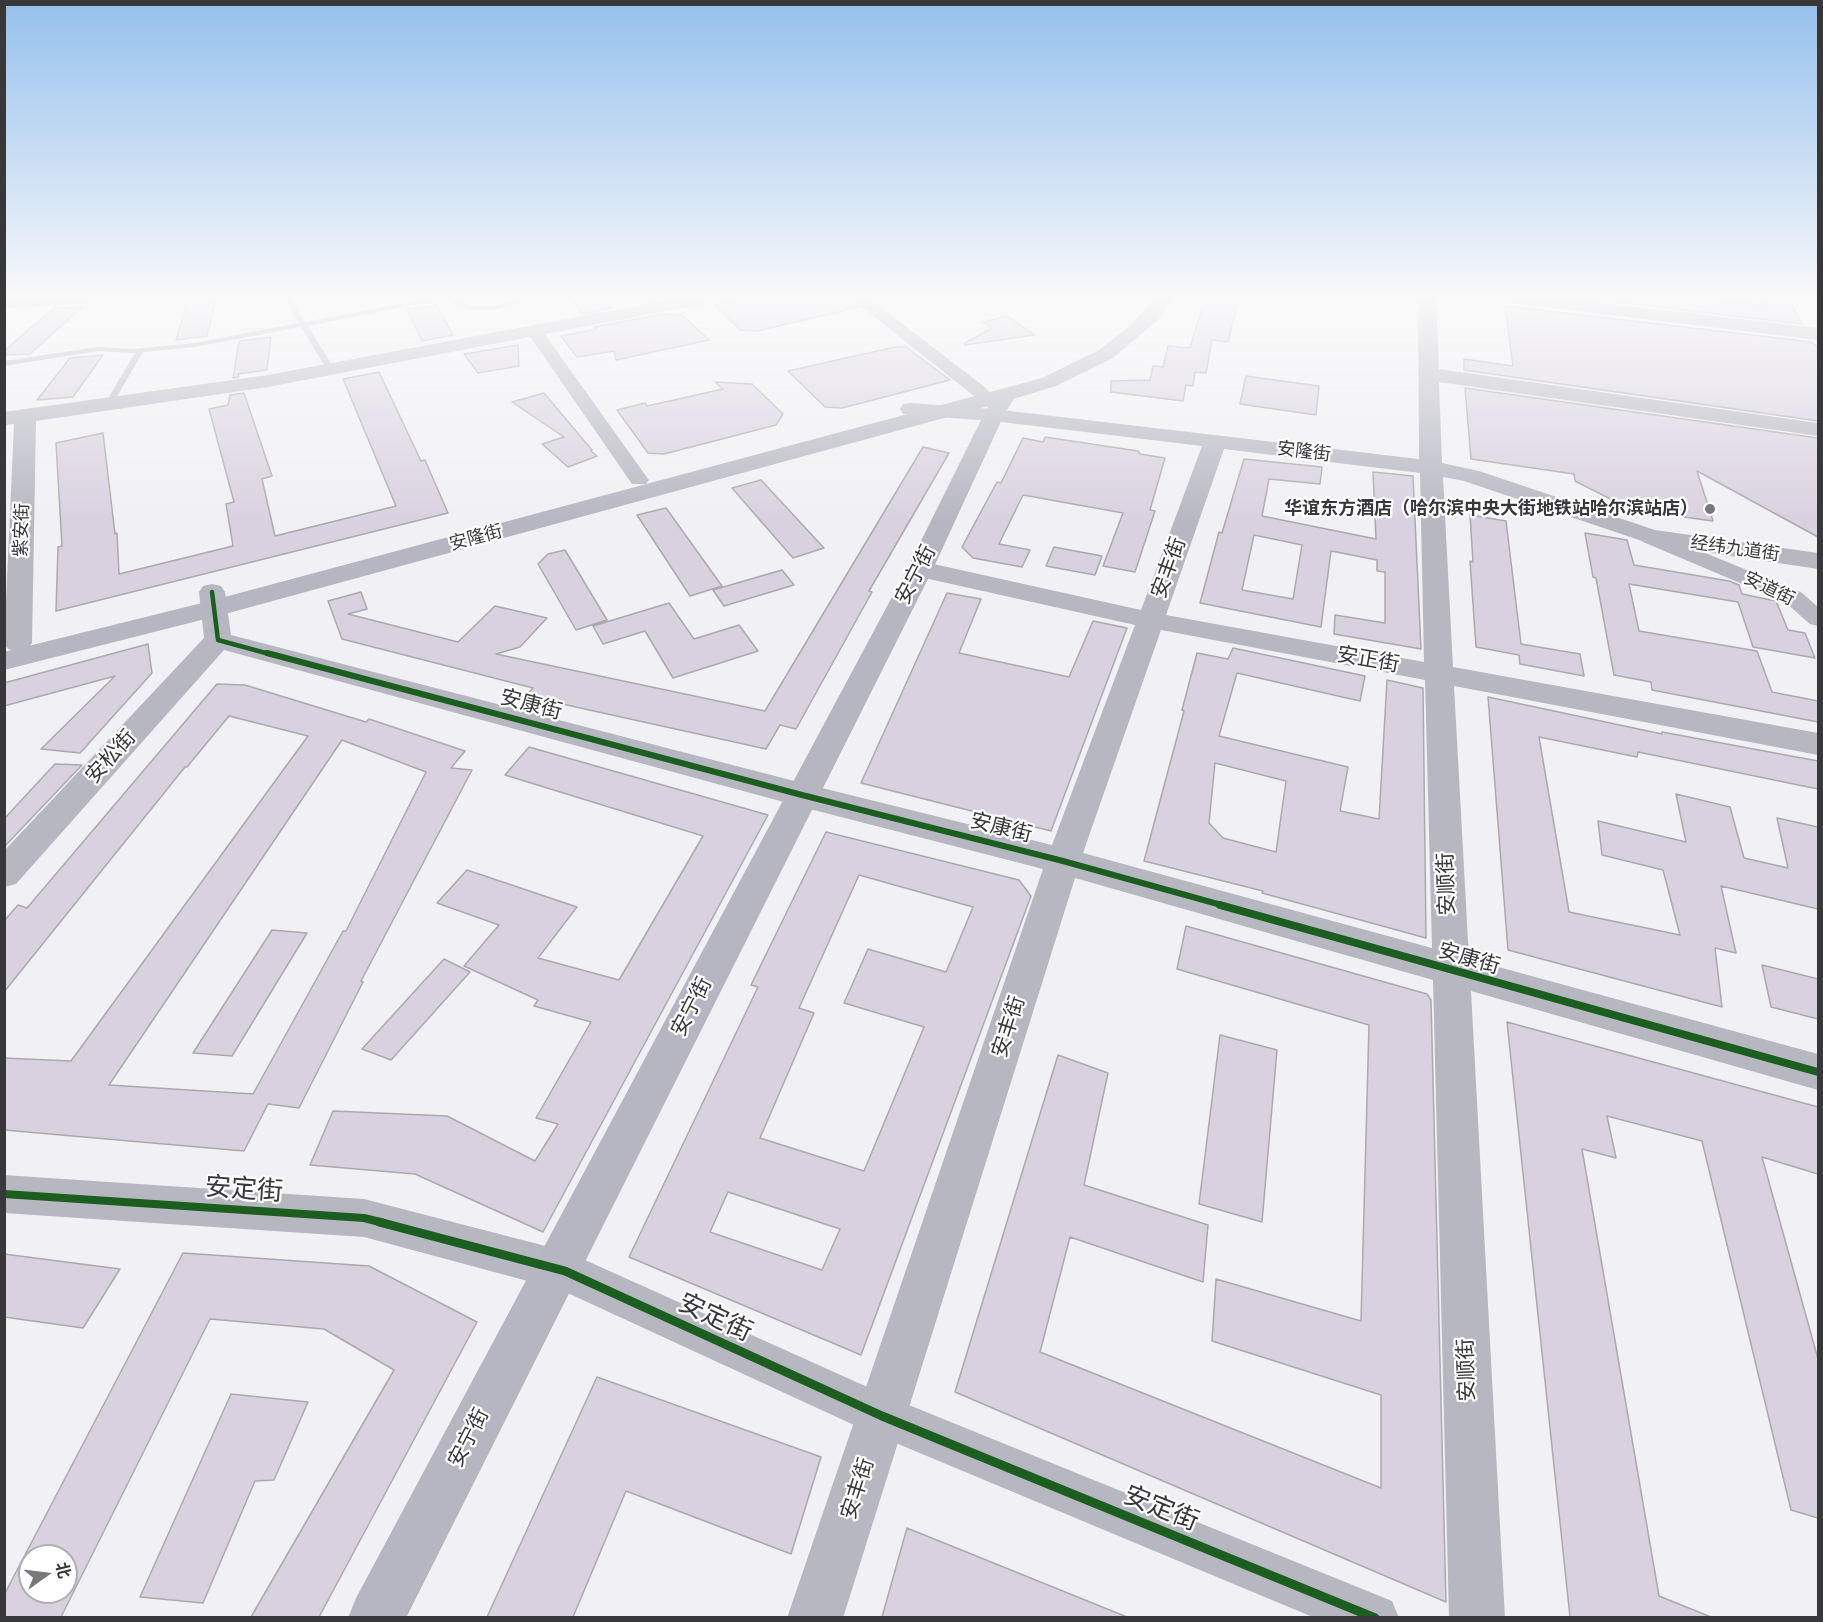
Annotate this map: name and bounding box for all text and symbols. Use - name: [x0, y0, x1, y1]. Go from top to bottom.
- street label: 安隆街: [1276, 438, 1332, 466]
- place label: 华谊东方酒店（哈尔滨中央大街地铁站哈尔滨站店）: [1284, 498, 1698, 520]
- marker: 华谊东方酒店（哈尔滨中央大街地铁站哈尔滨站店）: [1703, 502, 1717, 516]
- street label: 紫安街: [10, 503, 34, 557]
- street label: 安隆街: [447, 521, 505, 555]
- street label: 经纬九道街: [1689, 532, 1781, 566]
- street label: 安丰街: [1146, 534, 1192, 602]
- street label: 安宁街: [890, 541, 942, 609]
- street label: 安道街: [1740, 567, 1798, 611]
- street label: 安正街: [1335, 642, 1401, 678]
- street label: 安康街: [497, 685, 565, 725]
- street label: 安松街: [81, 725, 141, 789]
- street label: 安康街: [967, 808, 1035, 848]
- street label: 安顺街: [1433, 852, 1461, 916]
- street label: 安康街: [1435, 938, 1503, 980]
- street label: 安宁街: [666, 973, 718, 1041]
- street label: 安丰街: [987, 993, 1031, 1061]
- street label: 安定街: [204, 1172, 284, 1208]
- street label: 安定街: [673, 1287, 757, 1349]
- street label: 安顺街: [1453, 1338, 1481, 1402]
- street label: 安宁街: [443, 1404, 495, 1472]
- street label: 安丰街: [836, 1455, 880, 1523]
- street label: 安定街: [1119, 1480, 1203, 1538]
- north arrow: [18, 1544, 78, 1604]
- text: 北: [52, 1560, 75, 1580]

